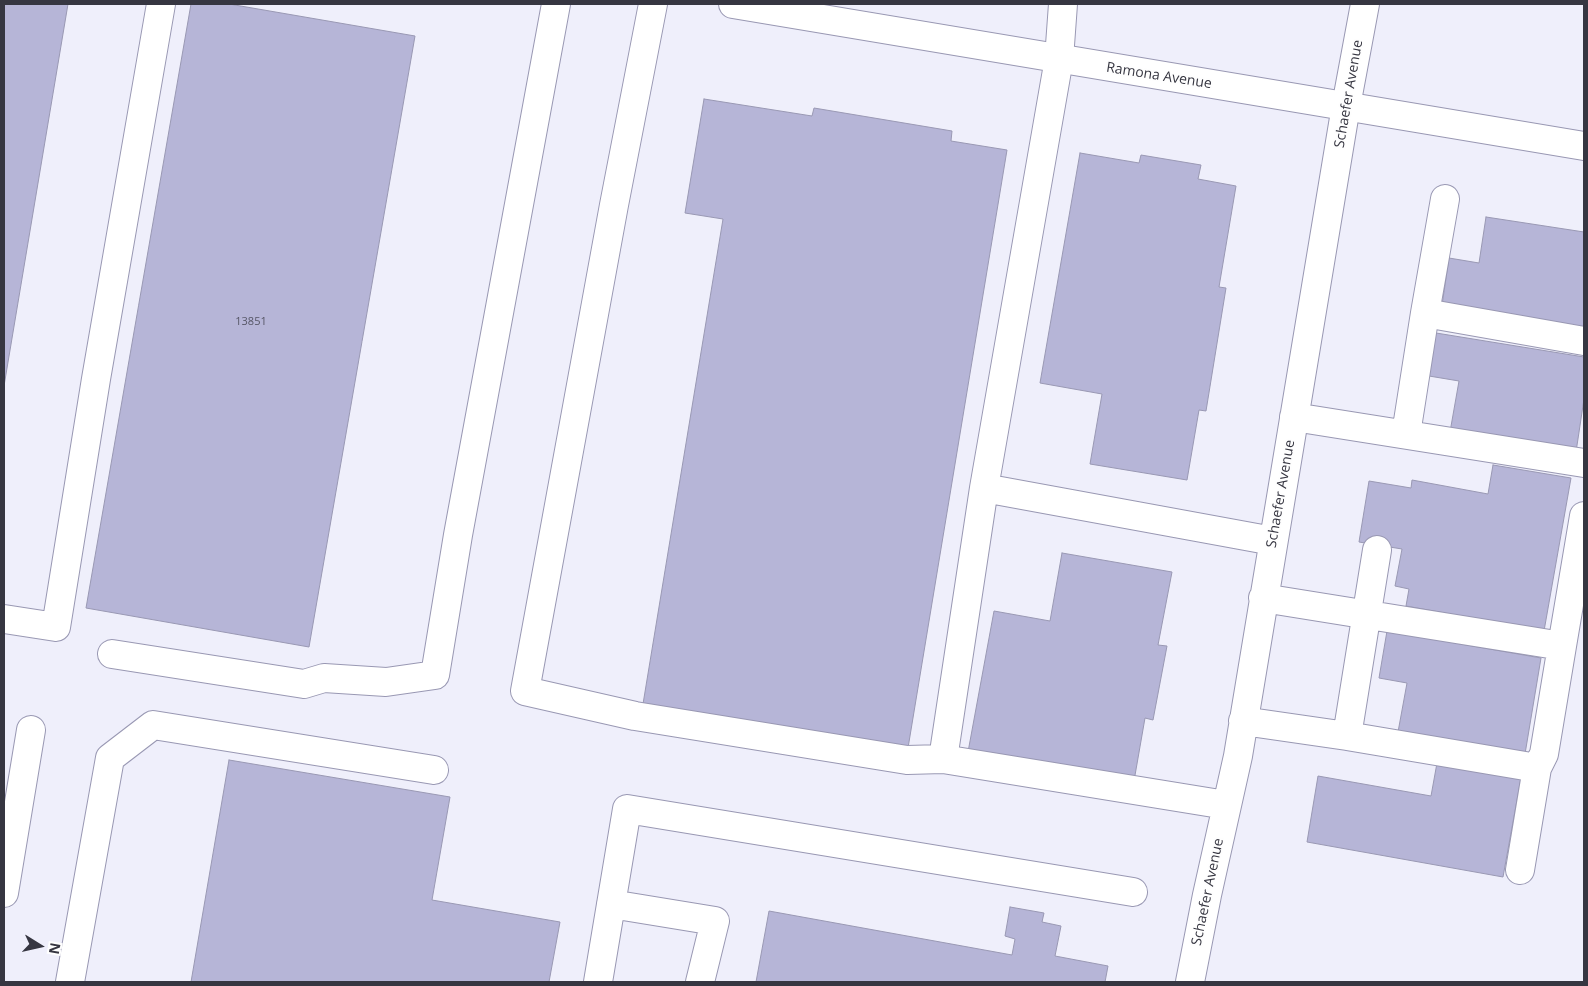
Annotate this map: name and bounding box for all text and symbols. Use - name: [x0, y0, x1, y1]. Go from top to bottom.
- street label: Schaefer Avenue: [1331, 39, 1367, 149]
- street label: Ramona Avenue: [1105, 59, 1213, 93]
- house number: 13851: [235, 315, 267, 329]
- street label: Schaefer Avenue: [1263, 439, 1299, 549]
- street label: Schaefer Avenue: [1188, 837, 1228, 947]
- north arrow: [15, 921, 65, 971]
- text: N: [45, 941, 66, 956]

